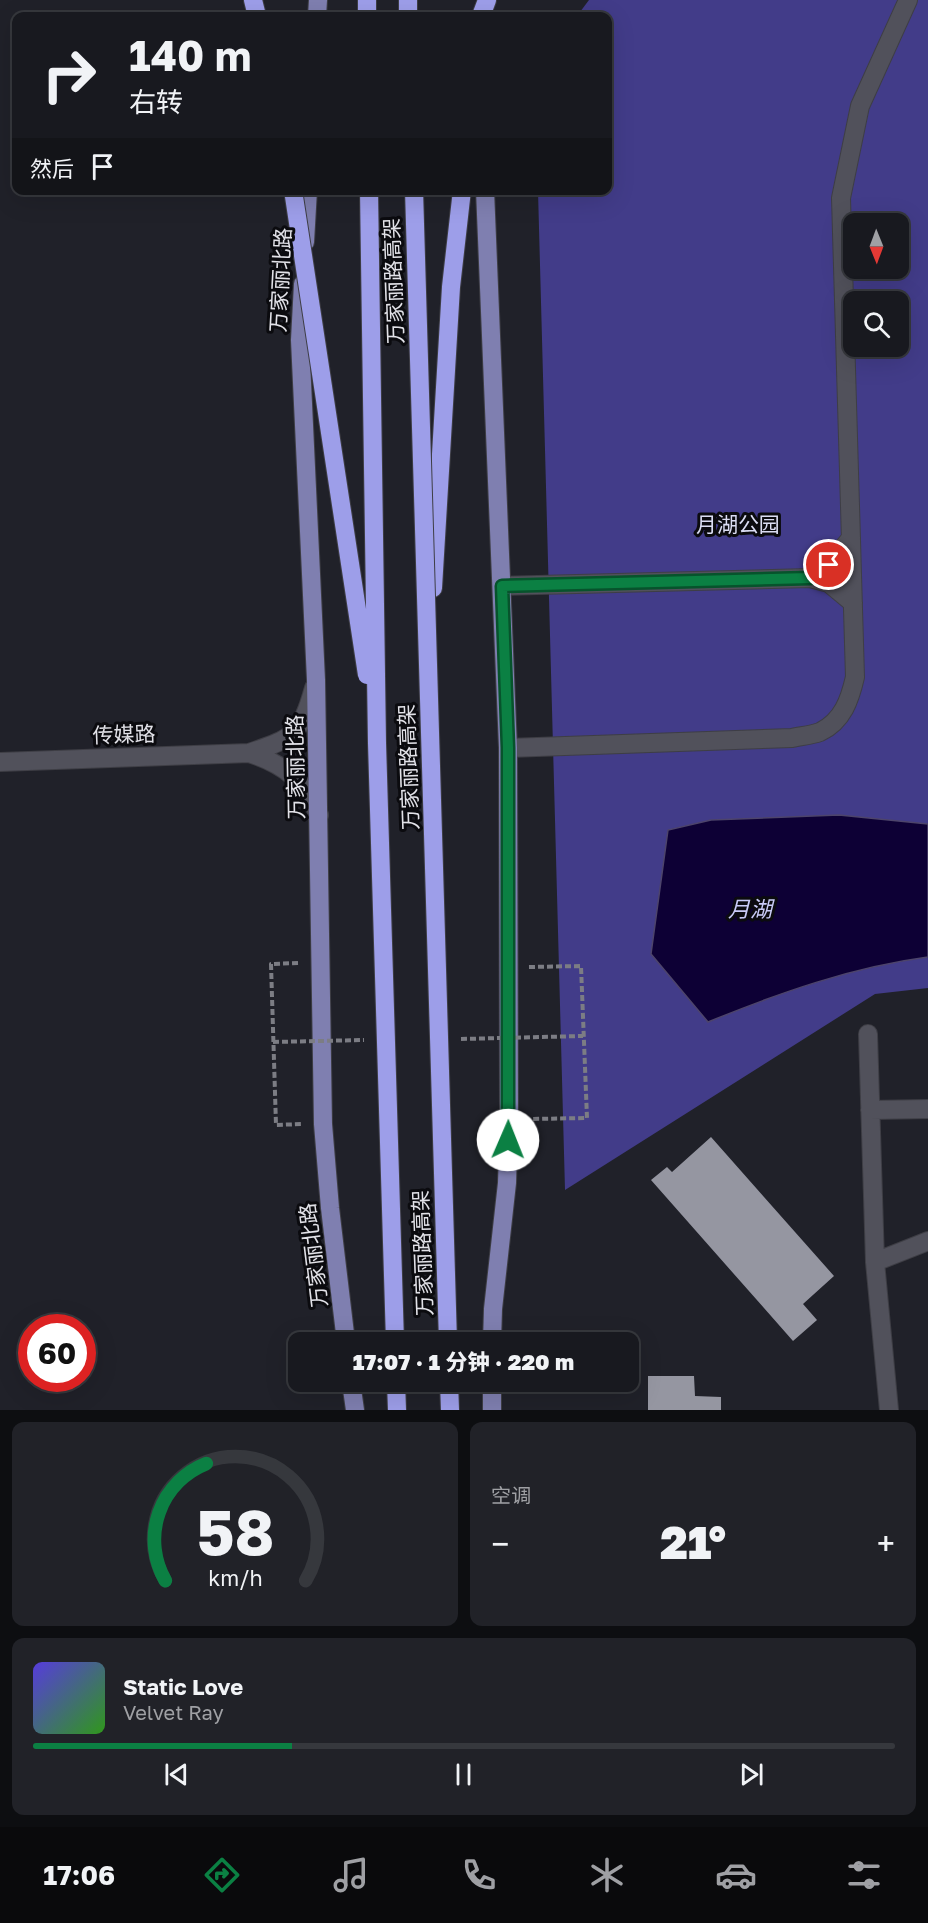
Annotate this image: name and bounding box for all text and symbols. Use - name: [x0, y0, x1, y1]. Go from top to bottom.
- text: 140 m: [129, 30, 251, 80]
- icon: right: [30, 36, 108, 114]
- text: 右转: [129, 86, 183, 118]
- icon: arrive: [86, 150, 119, 183]
- text: 然后: [30, 155, 74, 182]
- north arrow: [843, 213, 909, 279]
- map controls: [843, 213, 909, 357]
- street label: 万家丽路高架: [378, 218, 408, 344]
- street label: 万家丽北路: [264, 227, 296, 333]
- button: search: [843, 291, 909, 357]
- park label: 月湖公园: [696, 511, 780, 537]
- pin: [803, 539, 854, 590]
- icon: arrive: [812, 548, 845, 581]
- street label: 万家丽路高架: [393, 704, 423, 830]
- street label: 万家丽北路: [281, 714, 309, 820]
- street label: 传媒路: [92, 720, 156, 748]
- water label: 月湖: [728, 895, 775, 922]
- position arrow: [476, 1108, 540, 1172]
- street label: 万家丽路高架: [407, 1190, 437, 1316]
- street label: 万家丽北路: [294, 1201, 332, 1309]
- speed limit sign: 60: [18, 1314, 96, 1392]
- text: 17:07 · 1 分钟 · 220 m: [353, 1348, 574, 1375]
- text: 空调: [491, 1483, 531, 1507]
- text: 58: [196, 1494, 274, 1569]
- text: 21°: [660, 1515, 726, 1569]
- text: −: [491, 1524, 509, 1563]
- text: +: [877, 1524, 895, 1563]
- text: km/h: [208, 1565, 262, 1591]
- text: Static Love: [123, 1673, 243, 1700]
- text: Velvet Ray: [123, 1700, 224, 1724]
- icon: previous: [160, 1758, 193, 1791]
- icon: pause: [447, 1758, 480, 1791]
- icon: next: [735, 1758, 768, 1791]
- icon: directions: [201, 1854, 243, 1896]
- icon: music: [330, 1854, 372, 1896]
- icon: phone: [458, 1854, 500, 1896]
- icon: climate: [586, 1854, 628, 1896]
- icon: car: [715, 1854, 757, 1896]
- icon: filters: [843, 1854, 885, 1896]
- text: 17:06: [43, 1859, 115, 1891]

